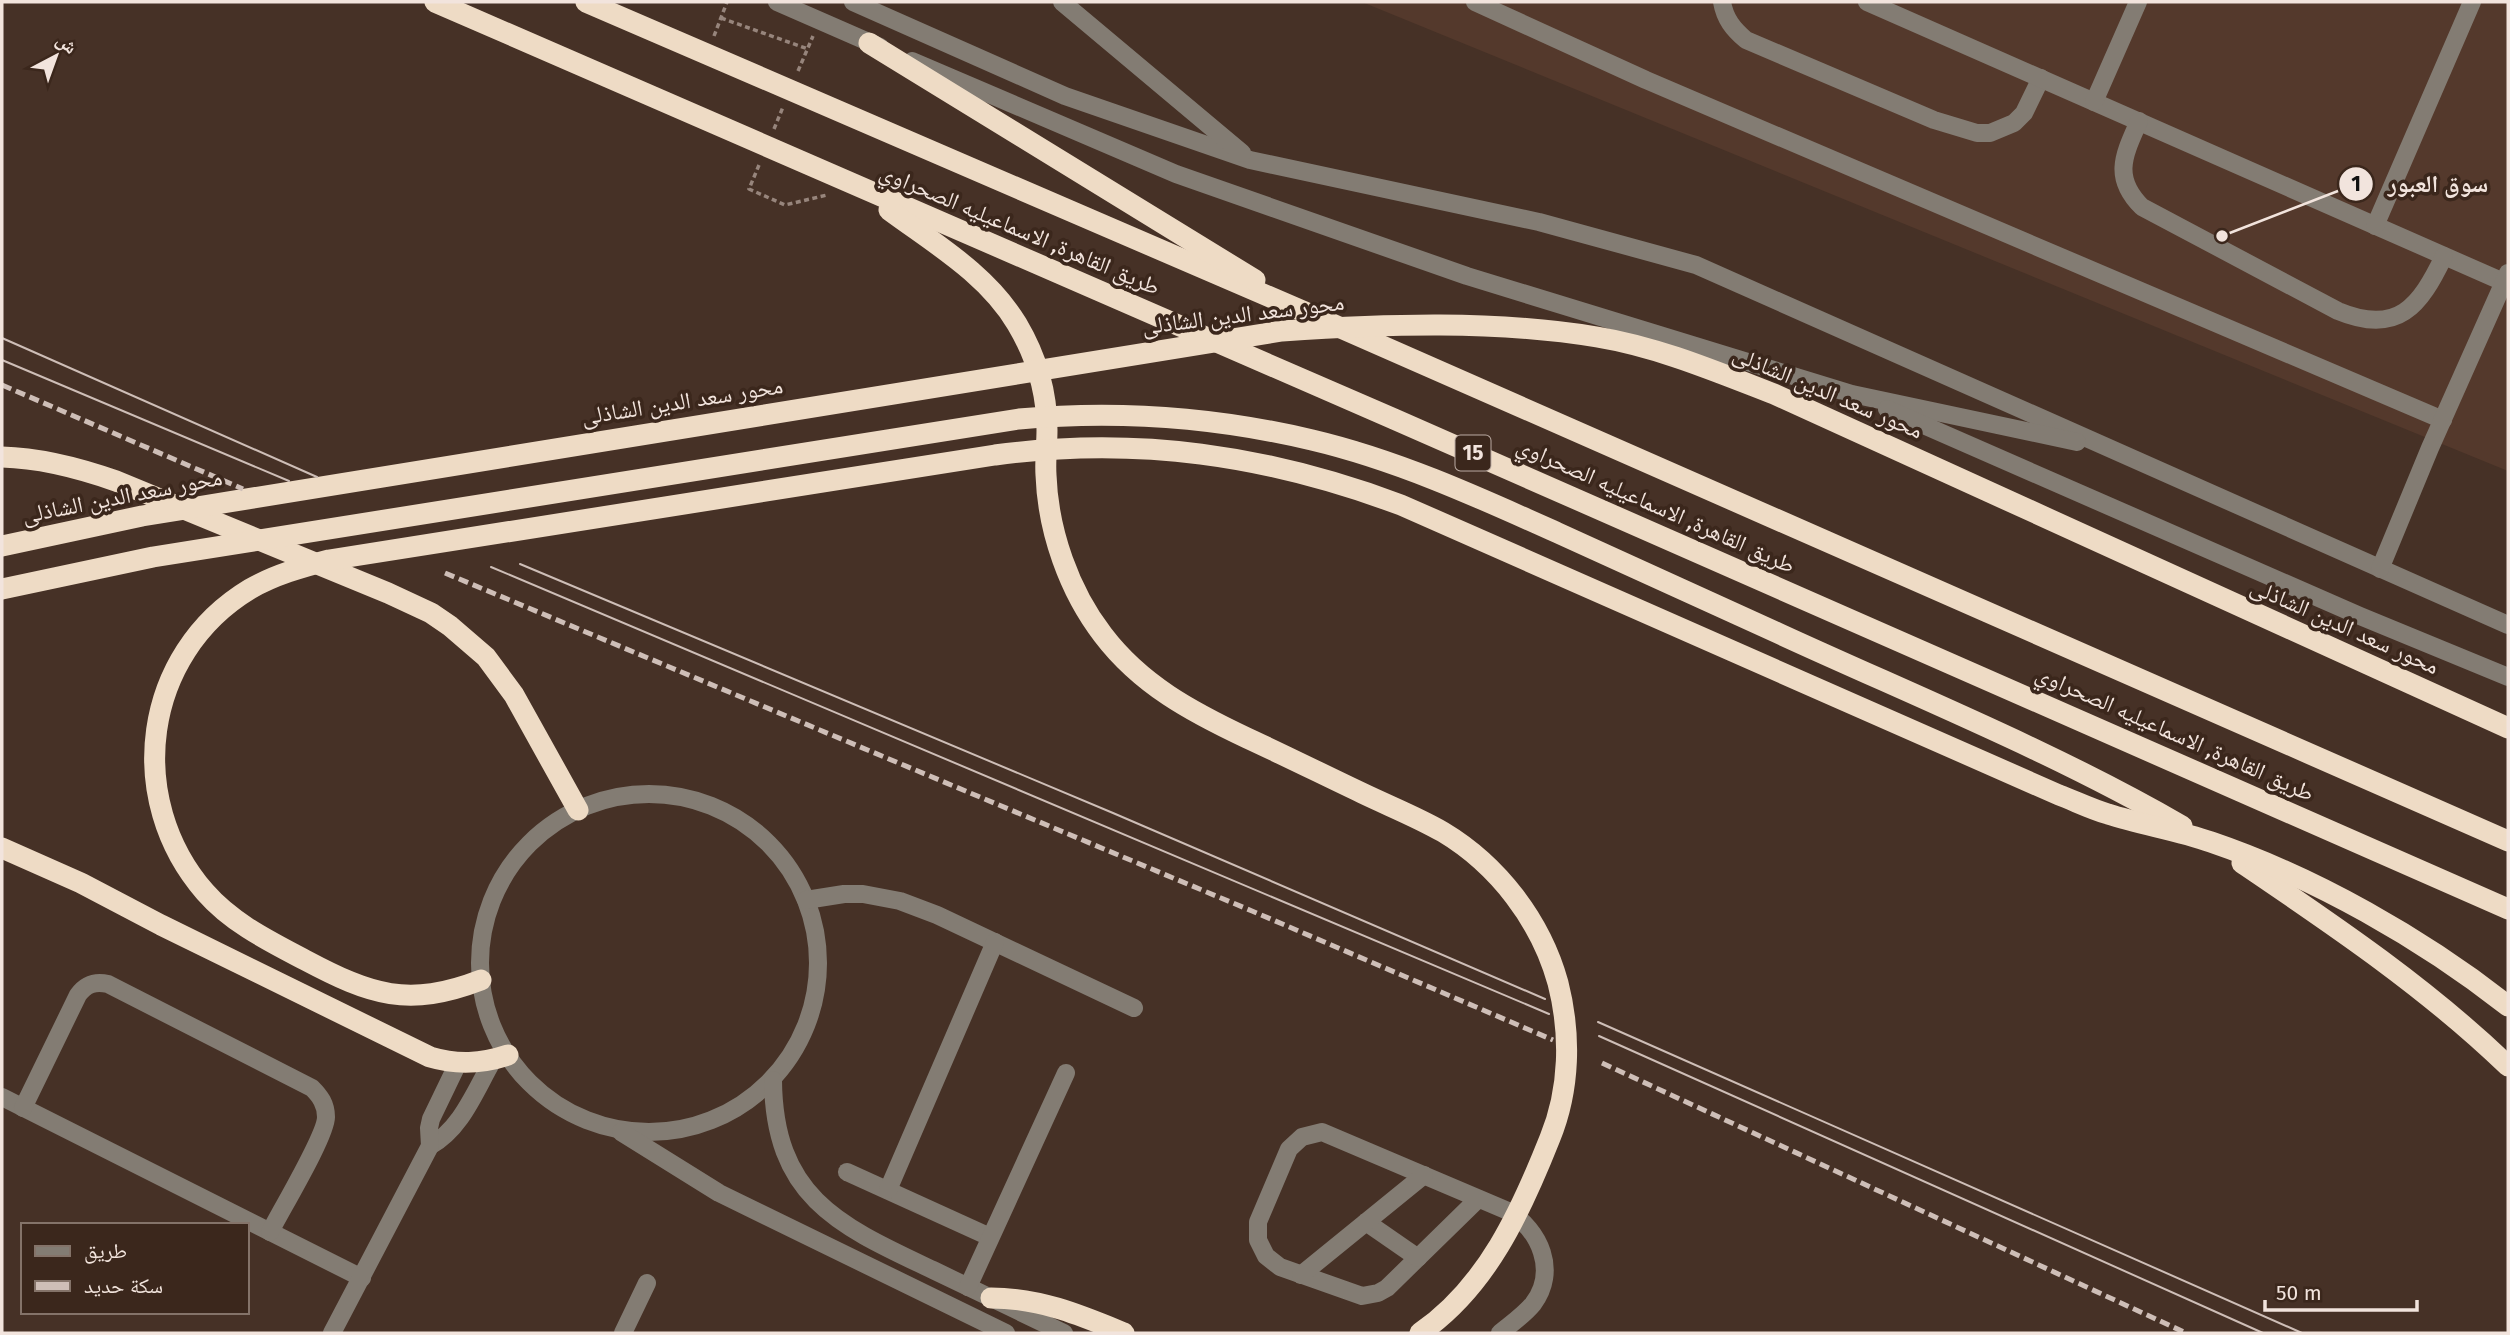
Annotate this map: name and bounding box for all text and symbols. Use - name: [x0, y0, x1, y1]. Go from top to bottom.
- north arrow: [21, 21, 91, 91]
- text: ش: [52, 28, 82, 59]
- street label: طريق القاهرة, الاسماعيليه الصحراوي: [874, 157, 1164, 305]
- callout: سوق العبور: [2339, 162, 2502, 207]
- text: سوق العبور: [2387, 170, 2488, 198]
- text: 1: [2351, 171, 2361, 197]
- street label: محور سعد الدين الشاذلى: [1140, 288, 1346, 340]
- street label: محور سعد الدين الشاذلى: [1729, 339, 1927, 445]
- street label: محور سعد الدين الشاذلى: [579, 371, 785, 431]
- street label: طريق القاهرة, الاسماعيليه الصحراوي: [1511, 431, 1800, 584]
- road number: 15: [1456, 435, 1490, 470]
- street label: محور سعد الدين الشاذلى: [19, 463, 225, 529]
- street label: محور سعد الدين الشاذلى: [2246, 572, 2444, 680]
- street label: طريق القاهرة, الاسماعيليه الصحراوي: [2030, 659, 2319, 812]
- legend: [21, 1223, 248, 1314]
- text: طريق: [84, 1238, 127, 1264]
- scale bar: [2265, 1268, 2417, 1312]
- text: سكة حديد: [84, 1273, 163, 1299]
- text: 50 m: [2276, 1280, 2322, 1306]

